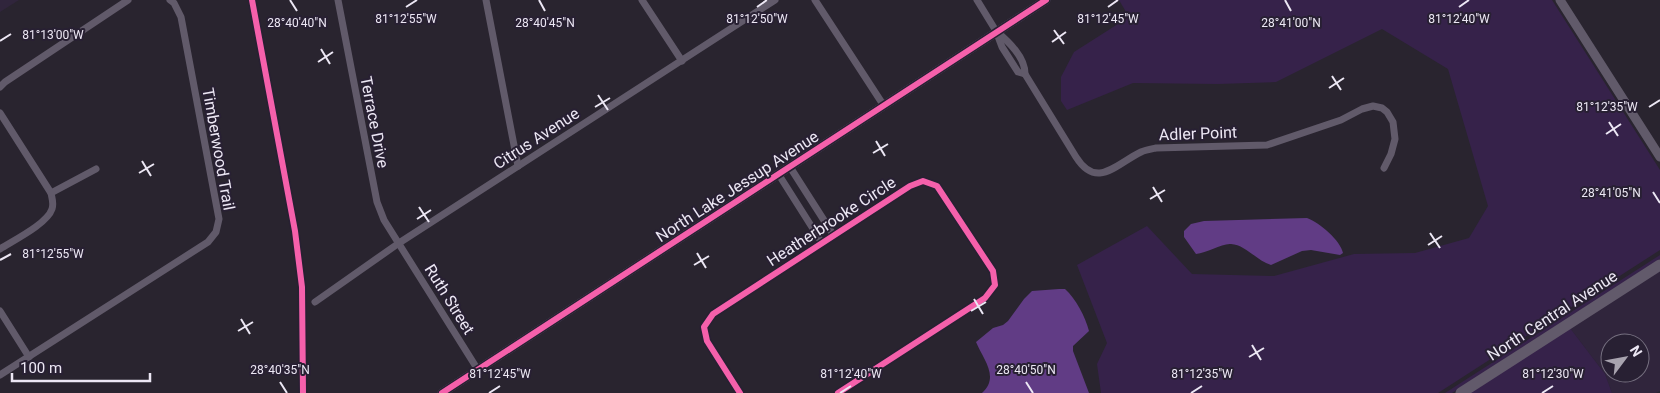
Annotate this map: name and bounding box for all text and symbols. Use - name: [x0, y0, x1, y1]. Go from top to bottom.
- text: 81°12'55"W: [375, 12, 437, 26]
- text: 81°12'50"W: [726, 12, 788, 26]
- text: 81°12'45"W: [1077, 12, 1139, 26]
- text: 81°12'40"W: [1428, 12, 1490, 26]
- text: 28°40'40"N: [267, 16, 327, 30]
- text: 28°40'45"N: [515, 16, 575, 30]
- text: 28°41'00"N: [1261, 16, 1321, 30]
- text: 81°13'00"W: [22, 28, 84, 42]
- street label: Terrace Drive: [356, 75, 393, 170]
- street label: Timberwood Trail: [198, 86, 239, 212]
- text: 81°12'35"W: [1576, 100, 1638, 114]
- street label: Citrus Avenue: [490, 104, 583, 173]
- street label: Adler Point: [1159, 123, 1237, 144]
- street label: North Lake Jessup Avenue: [652, 127, 822, 246]
- street label: Heatherbrooke Circle: [763, 173, 899, 270]
- text: 28°41'05"N: [1581, 186, 1641, 200]
- text: 81°12'55"W: [22, 247, 84, 261]
- street label: Ruth Street: [421, 261, 479, 338]
- street label: North Central Avenue: [1484, 266, 1621, 365]
- north arrow: [1600, 333, 1650, 383]
- text: N: [1627, 343, 1645, 360]
- scale bar: [12, 350, 150, 382]
- text: 100 m: [20, 359, 62, 377]
- text: 28°40'35"N: [250, 363, 310, 377]
- text: 28°40'50"N: [996, 363, 1056, 377]
- text: 81°12'45"W: [469, 367, 531, 381]
- text: 81°12'40"W: [820, 367, 882, 381]
- text: 81°12'35"W: [1171, 367, 1233, 381]
- text: 81°12'30"W: [1522, 367, 1584, 381]

